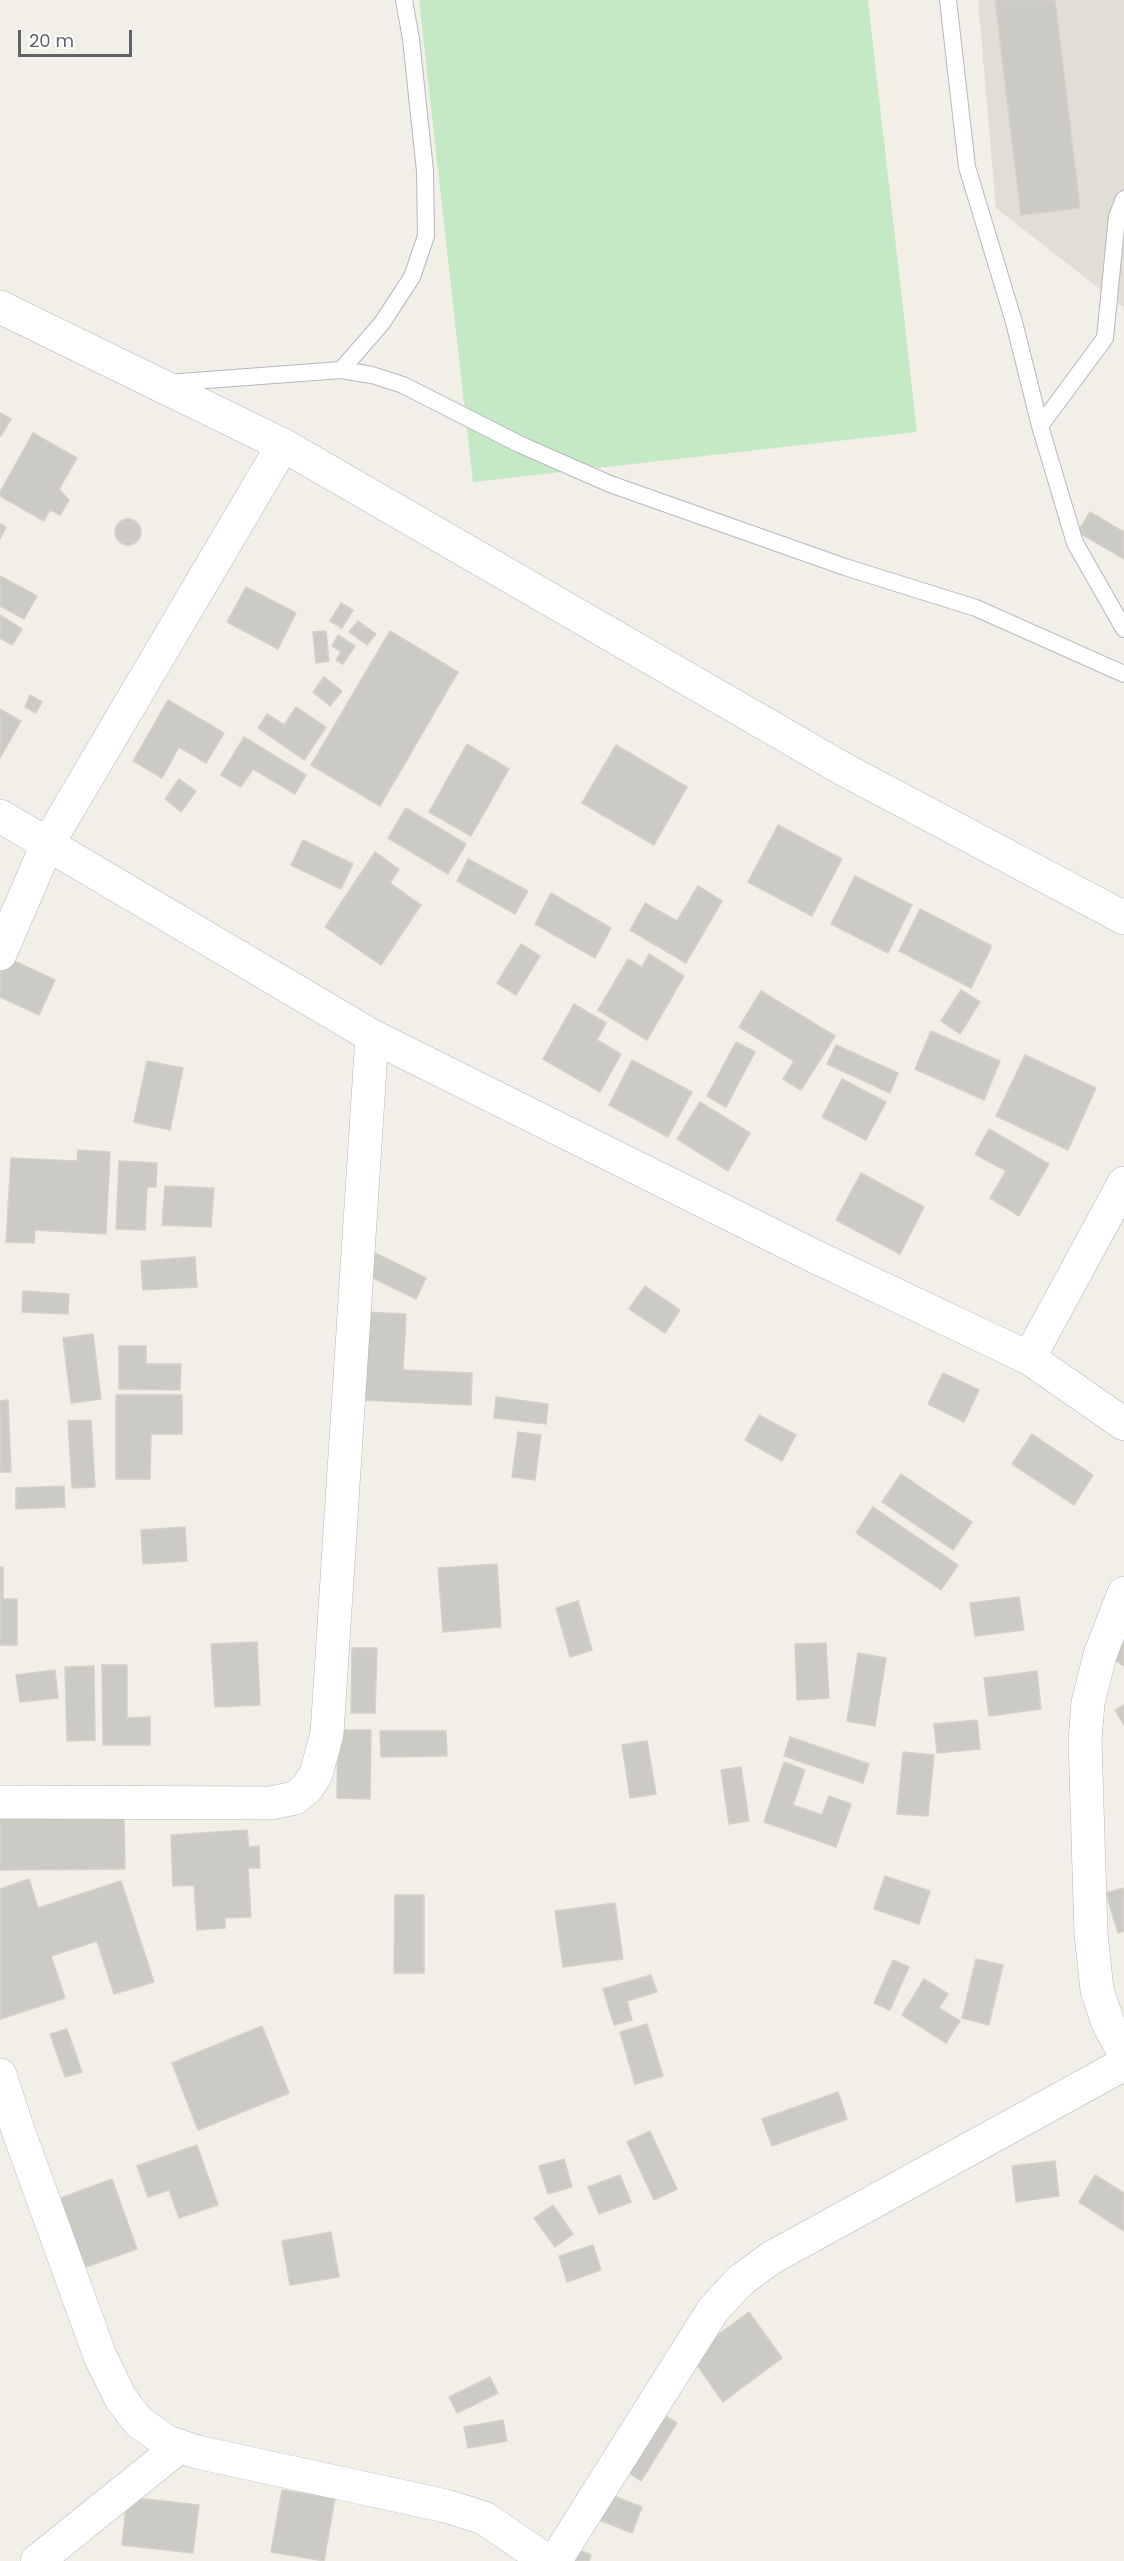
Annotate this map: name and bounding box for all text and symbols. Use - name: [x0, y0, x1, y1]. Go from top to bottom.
- scale bar: [21, 18, 135, 56]
- text: 20 m: [29, 28, 74, 53]

